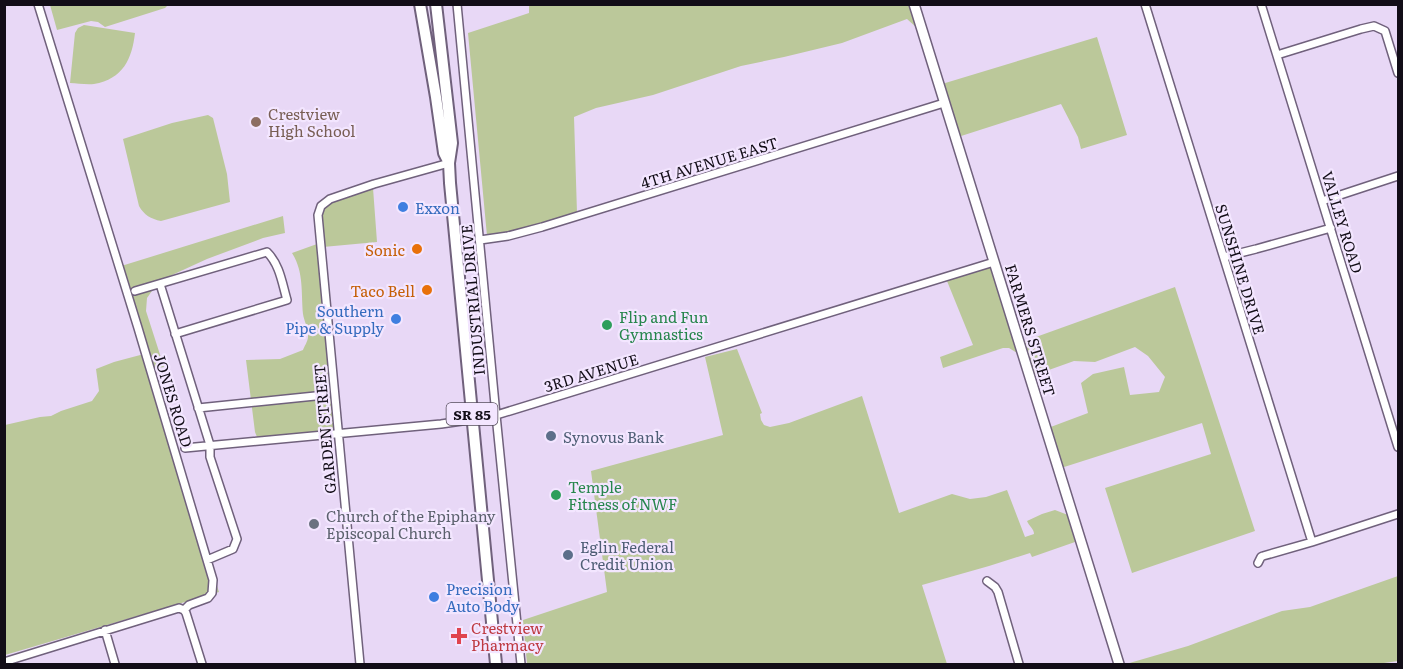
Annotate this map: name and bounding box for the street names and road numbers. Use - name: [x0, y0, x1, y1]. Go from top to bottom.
- street label: 4TH AVENUE EAST: [638, 130, 780, 194]
- street label: VALLEY ROAD: [1317, 168, 1369, 276]
- street label: SUNSHINE DRIVE: [1210, 201, 1272, 337]
- street label: INDUSTRIAL DRIVE: [454, 223, 490, 377]
- street label: FARMERS STREET: [1000, 261, 1062, 399]
- street label: 3RD AVENUE: [541, 347, 641, 397]
- street label: JONES ROAD: [149, 350, 199, 450]
- street label: GARDEN STREET: [307, 363, 341, 495]
- road number: SR 85: [446, 403, 498, 425]

